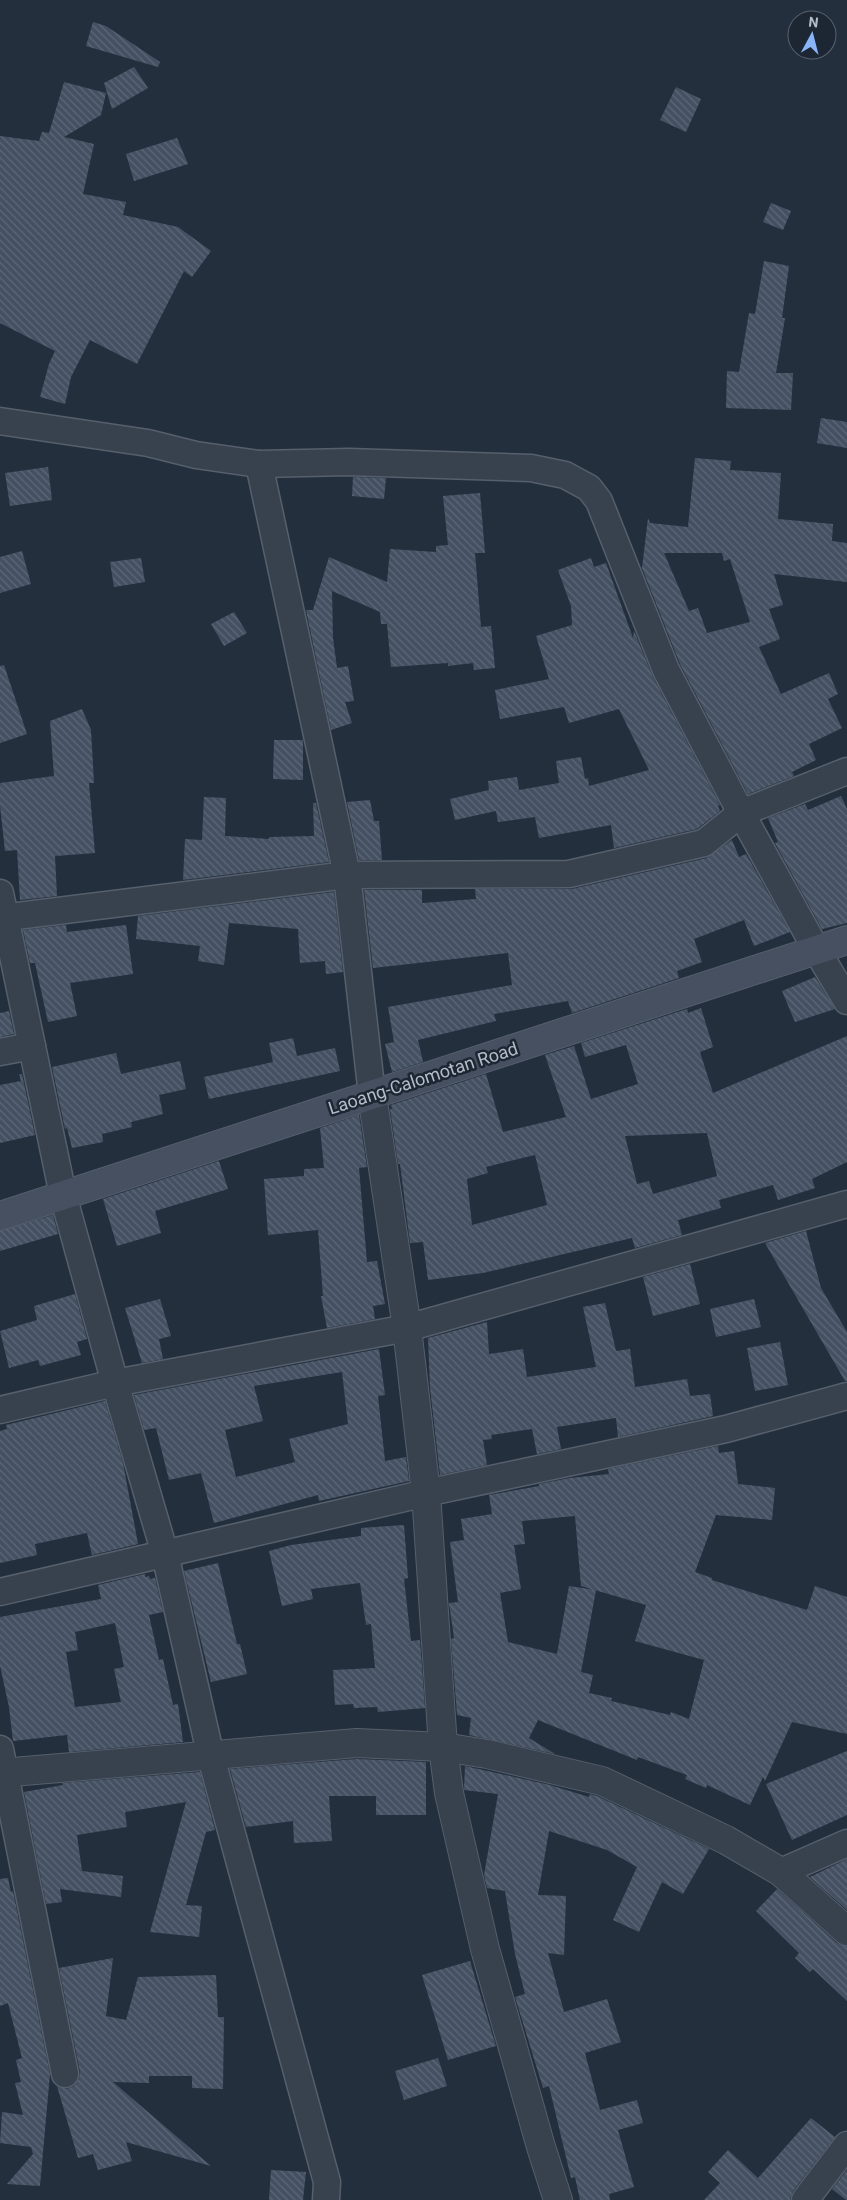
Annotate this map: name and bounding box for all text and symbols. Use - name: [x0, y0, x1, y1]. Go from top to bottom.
- north arrow: [787, 10, 837, 60]
- text: N: [808, 14, 819, 31]
- street label: Laoang-Calomotan Road: [326, 1037, 520, 1119]

